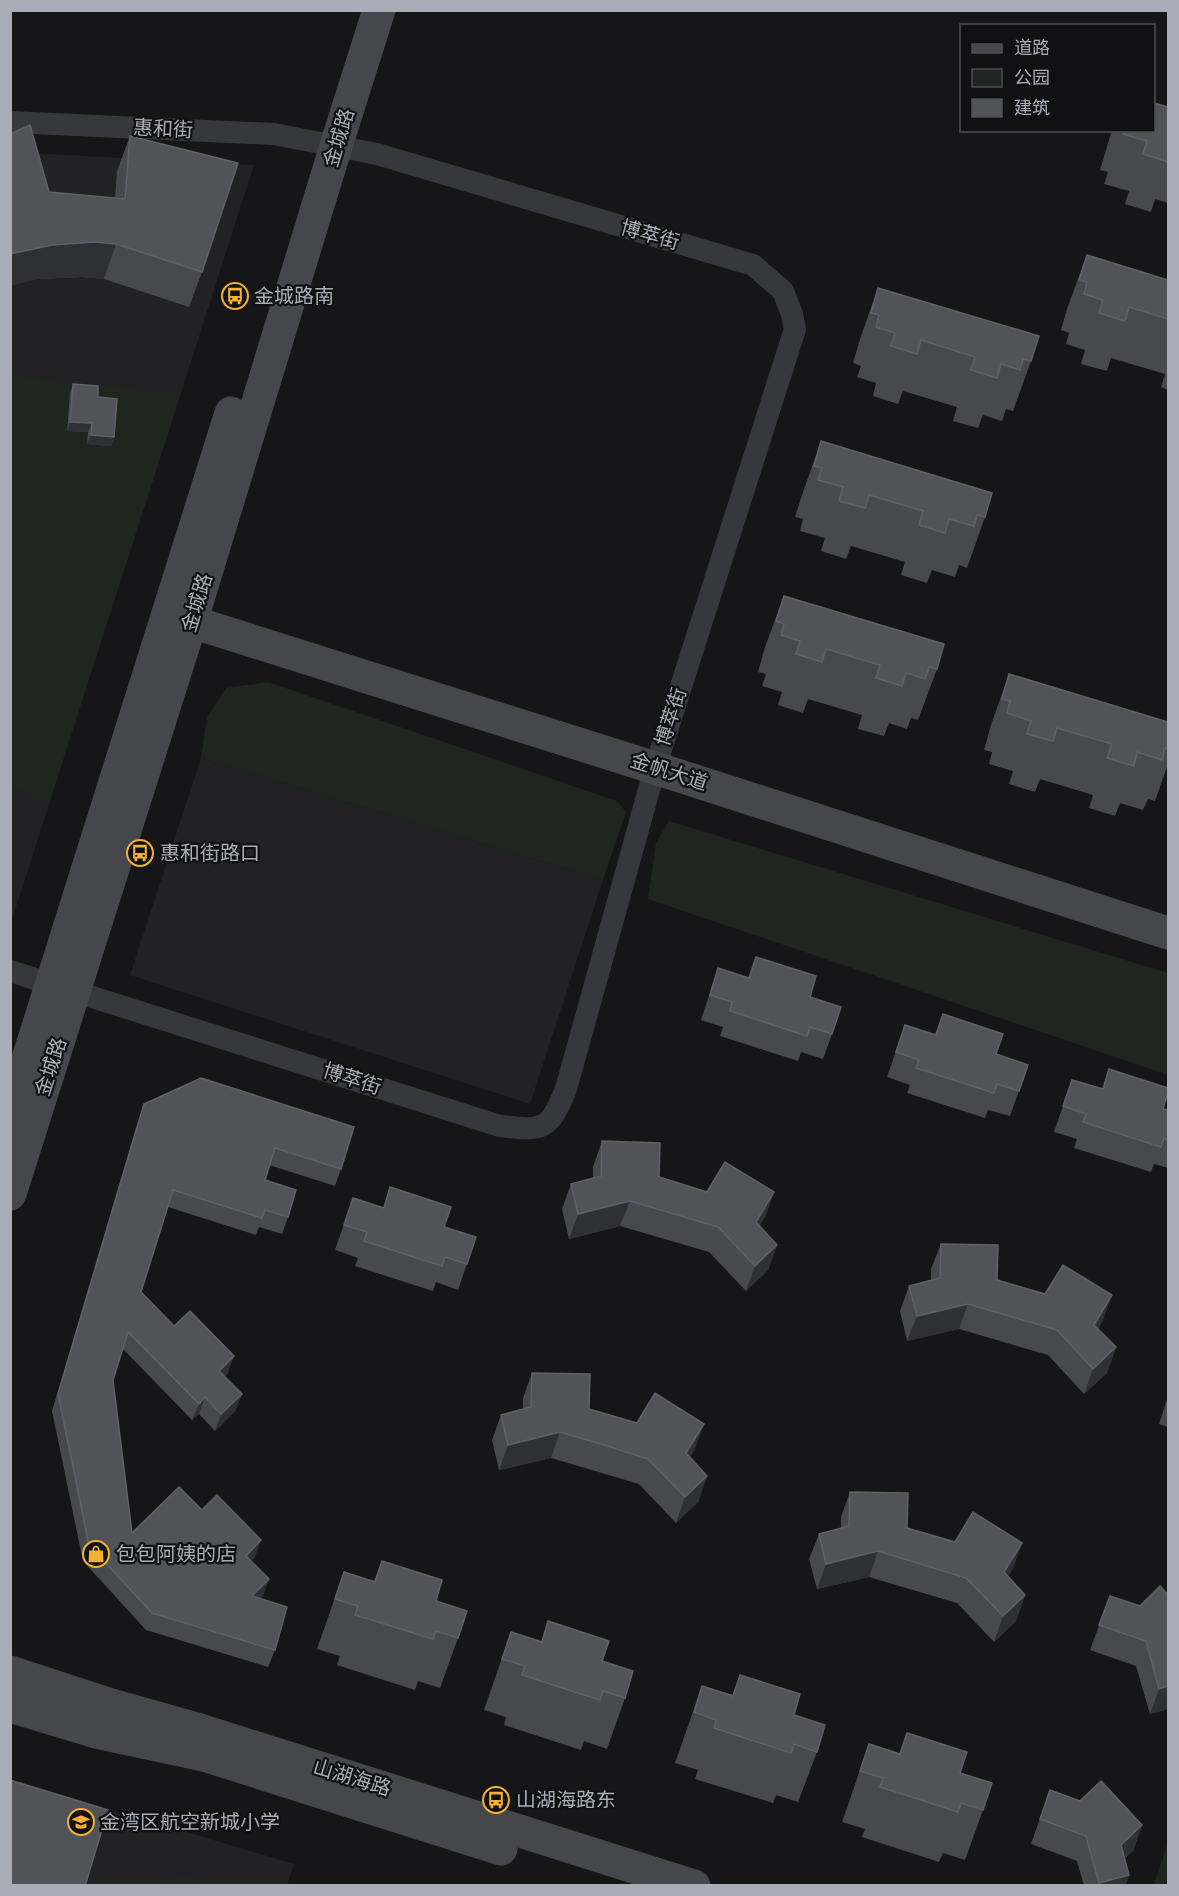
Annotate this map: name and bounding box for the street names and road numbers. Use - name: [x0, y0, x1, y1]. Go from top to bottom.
- street label: 金城路: [319, 106, 359, 170]
- street label: 惠和街: [132, 116, 194, 142]
- street label: 博萃街: [618, 216, 682, 254]
- street label: 金城路: [177, 571, 217, 635]
- street label: 博萃街: [651, 685, 691, 749]
- street label: 金帆大道: [627, 749, 711, 795]
- street label: 金城路: [31, 1035, 71, 1099]
- street label: 博萃街: [320, 1059, 384, 1099]
- street label: 山湖海路: [310, 1755, 394, 1801]

